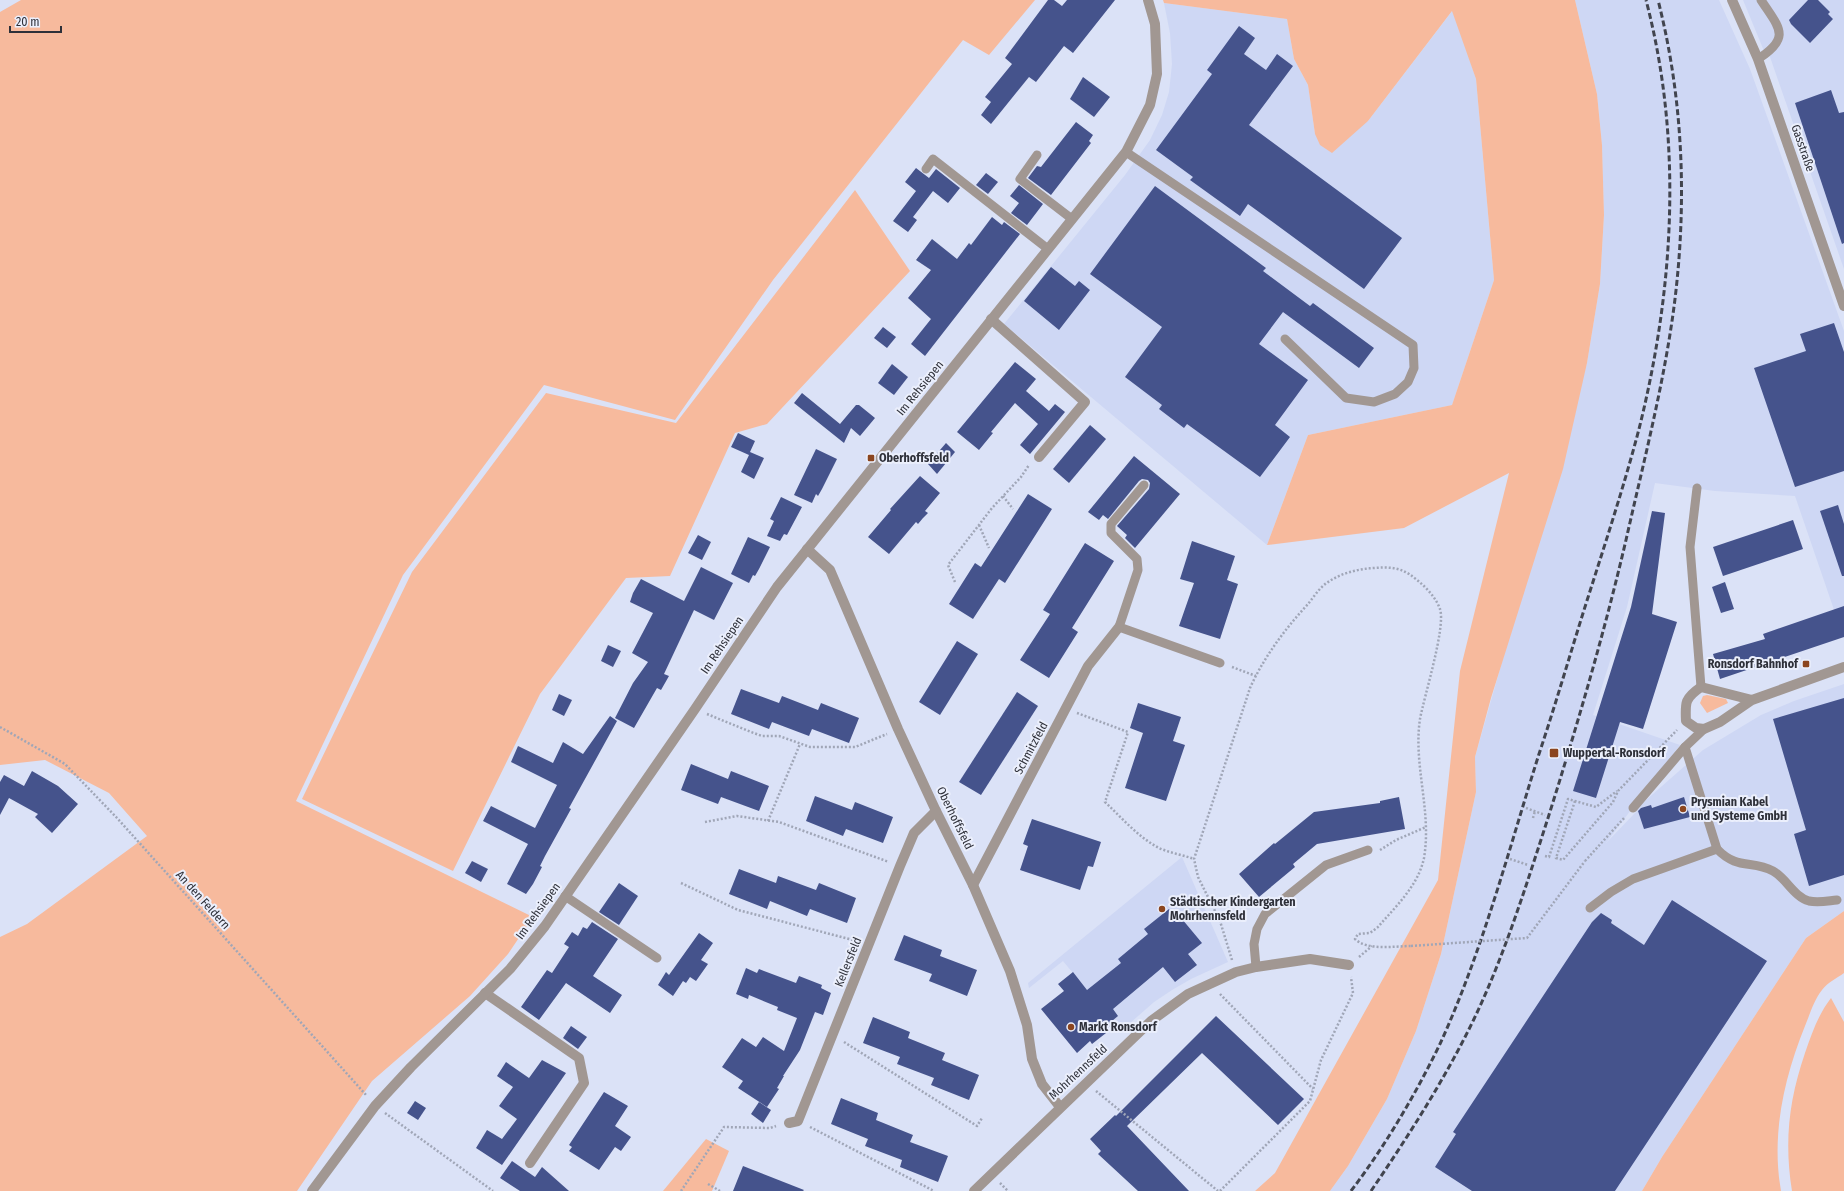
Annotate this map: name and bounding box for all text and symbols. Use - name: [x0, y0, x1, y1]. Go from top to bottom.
- scale bar: [10, 8, 61, 34]
- text: 20 m: [16, 15, 40, 29]
- street label: Gasstraße: [1788, 123, 1818, 173]
- street label: Im Rehsiepen: [894, 358, 946, 418]
- place label: Oberhoffsfeld: [879, 451, 949, 465]
- marker: Oberhoffsfeld: [866, 453, 876, 463]
- street label: Im Rehsiepen: [698, 614, 746, 676]
- place label: Ronsdorf Bahnhof: [1708, 657, 1799, 671]
- marker: Ronsdorf Bahnhof: [1801, 659, 1811, 669]
- street label: Schmitzfeld: [1011, 719, 1051, 777]
- place label: Wuppertal-Ronsdorf: [1563, 746, 1666, 760]
- marker: Wuppertal-Ronsdorf: [1548, 747, 1560, 759]
- street label: Oberhoffsfeld: [934, 784, 976, 852]
- place label: Prysmian Kabel und Systeme GmbH: [1691, 795, 1787, 823]
- marker: Prysmian Kabel und Systeme GmbH: [1678, 804, 1688, 814]
- street label: An den Feldern: [173, 868, 233, 932]
- street label: Im Rehsiepen: [513, 880, 563, 942]
- place label: Städtischer Kindergarten Mohrhennsfeld: [1170, 895, 1296, 923]
- marker: Städtischer Kindergarten Mohrhennsfeld: [1157, 904, 1167, 914]
- street label: Kellersfeld: [832, 935, 864, 989]
- place label: Markt Ronsdorf: [1079, 1020, 1158, 1034]
- marker: Markt Ronsdorf: [1066, 1022, 1076, 1032]
- street label: Mohrhennsfeld: [1046, 1042, 1110, 1102]

